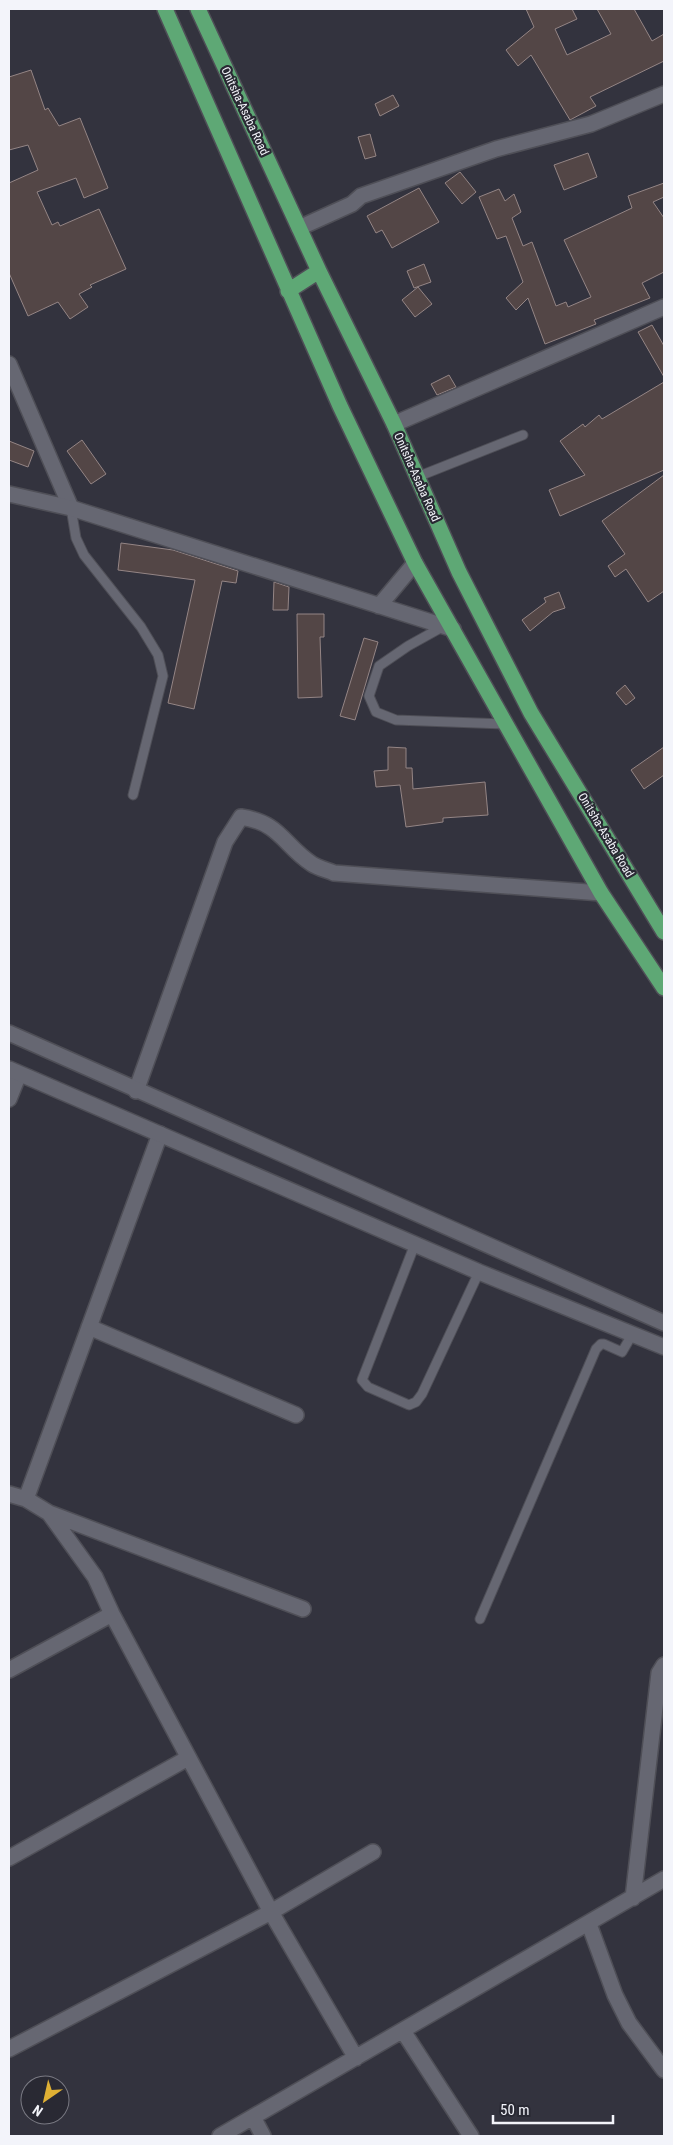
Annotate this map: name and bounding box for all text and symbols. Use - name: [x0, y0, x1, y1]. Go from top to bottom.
- street label: Onitsha-Asaba Road: [218, 65, 272, 157]
- street label: Onitsha-Asaba Road: [391, 430, 443, 524]
- street label: Onitsha-Asaba Road: [575, 790, 637, 880]
- north arrow: [20, 2075, 70, 2125]
- scale bar: [493, 2092, 613, 2124]
- text: 50 m: [500, 2101, 530, 2119]
- text: N: [30, 2102, 46, 2120]

